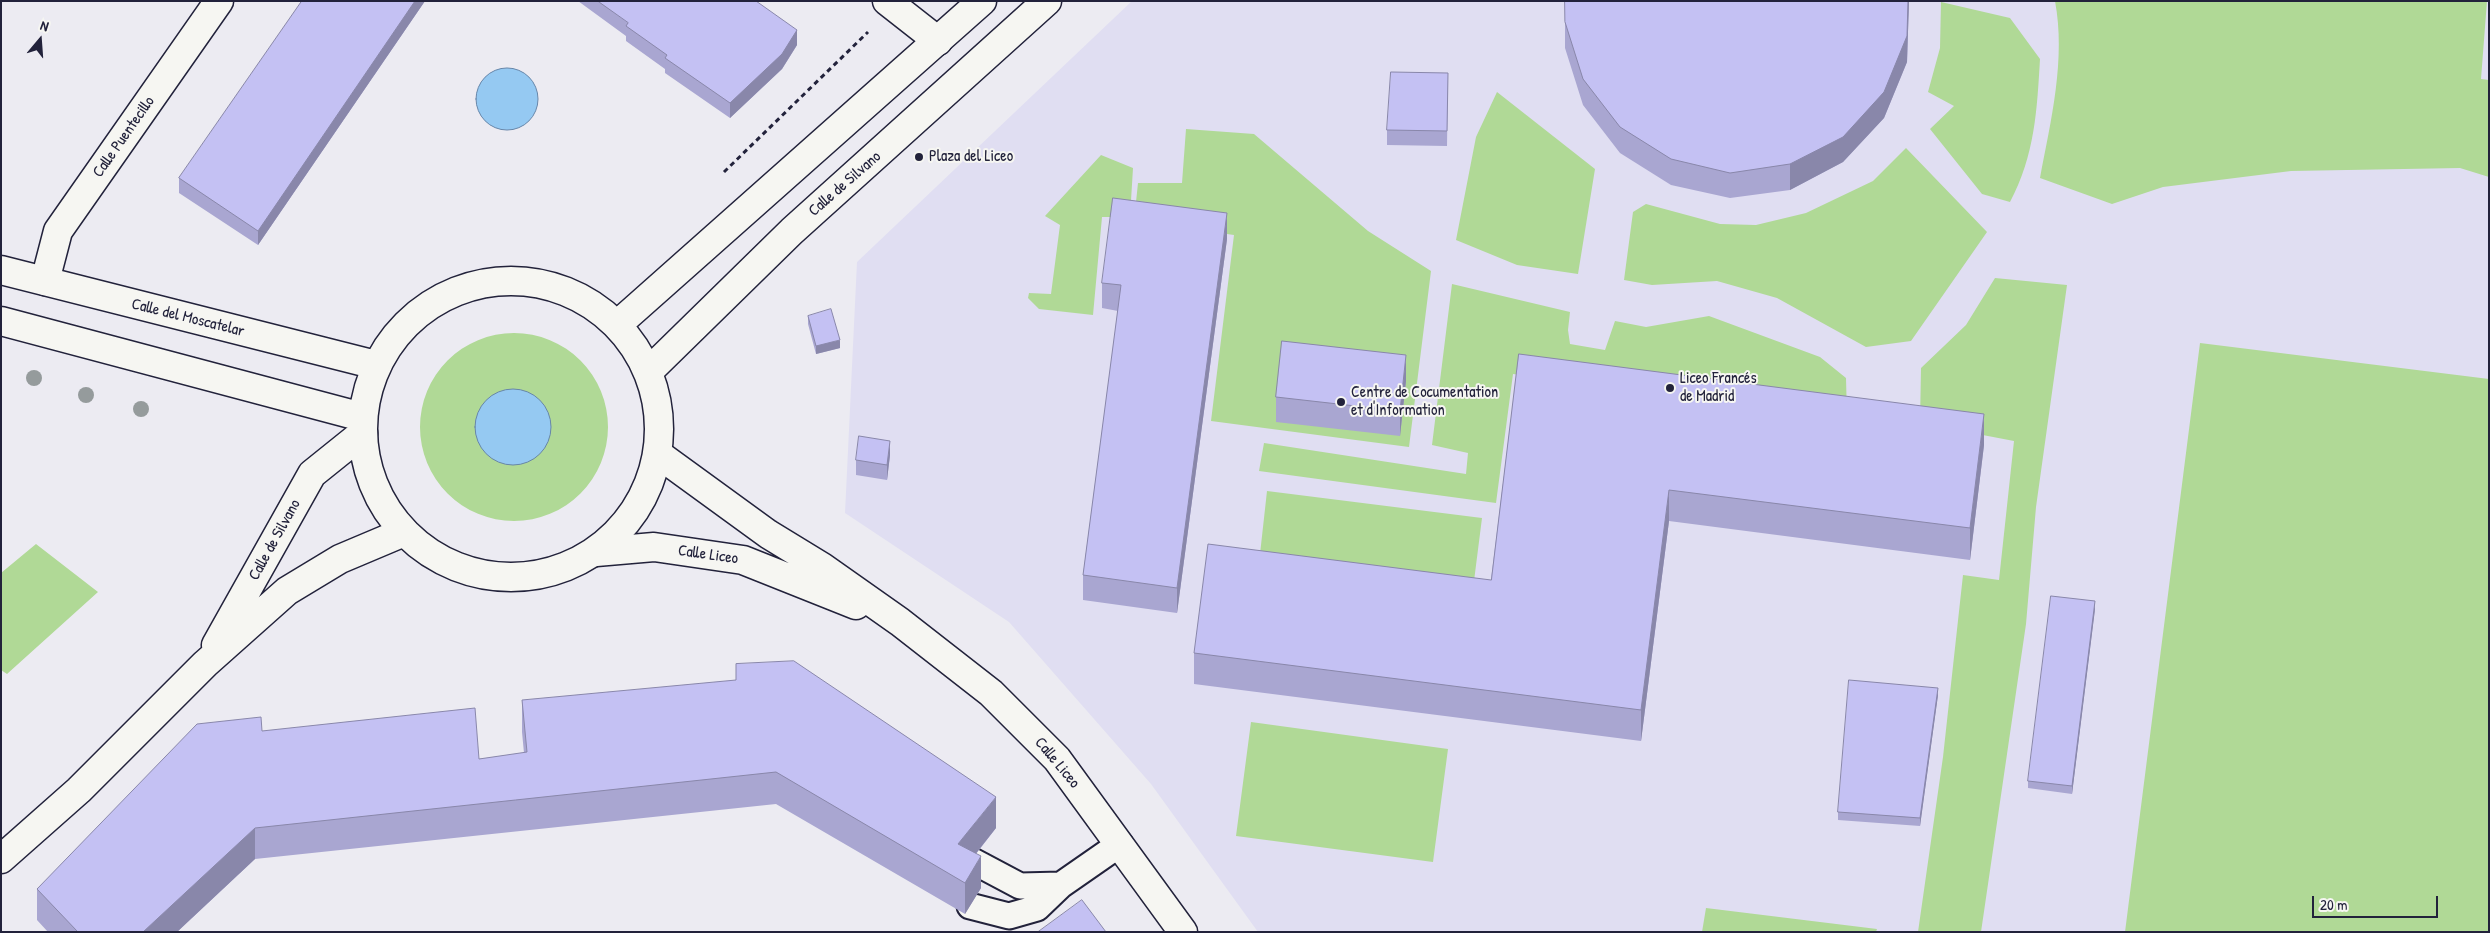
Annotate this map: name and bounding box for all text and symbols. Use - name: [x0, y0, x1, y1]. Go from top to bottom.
- north arrow: [15, 15, 65, 65]
- text: N: [38, 15, 51, 35]
- street label: Calle Puentecillo: [89, 93, 159, 181]
- street label: Calle de Silvano: [805, 147, 885, 221]
- place label: Plaza del Liceo: [929, 147, 1013, 167]
- marker: Plaza del Liceo: [913, 151, 925, 163]
- street label: Calle del Moscatelar: [130, 295, 246, 341]
- place label: Liceo Francés de Madrid: [1680, 369, 1757, 407]
- marker: Liceo Francés de Madrid: [1664, 382, 1676, 394]
- place label: Centre de Cocumentation et d'Information: [1351, 383, 1498, 421]
- marker: Centre de Cocumentation et d'Information: [1335, 396, 1347, 408]
- street label: Calle de Silvano: [245, 496, 305, 584]
- street label: Calle Liceo: [677, 541, 739, 569]
- street label: Calle Liceo: [1030, 734, 1084, 792]
- scale bar: [2315, 886, 2441, 918]
- text: 20 m: [2320, 894, 2347, 915]

